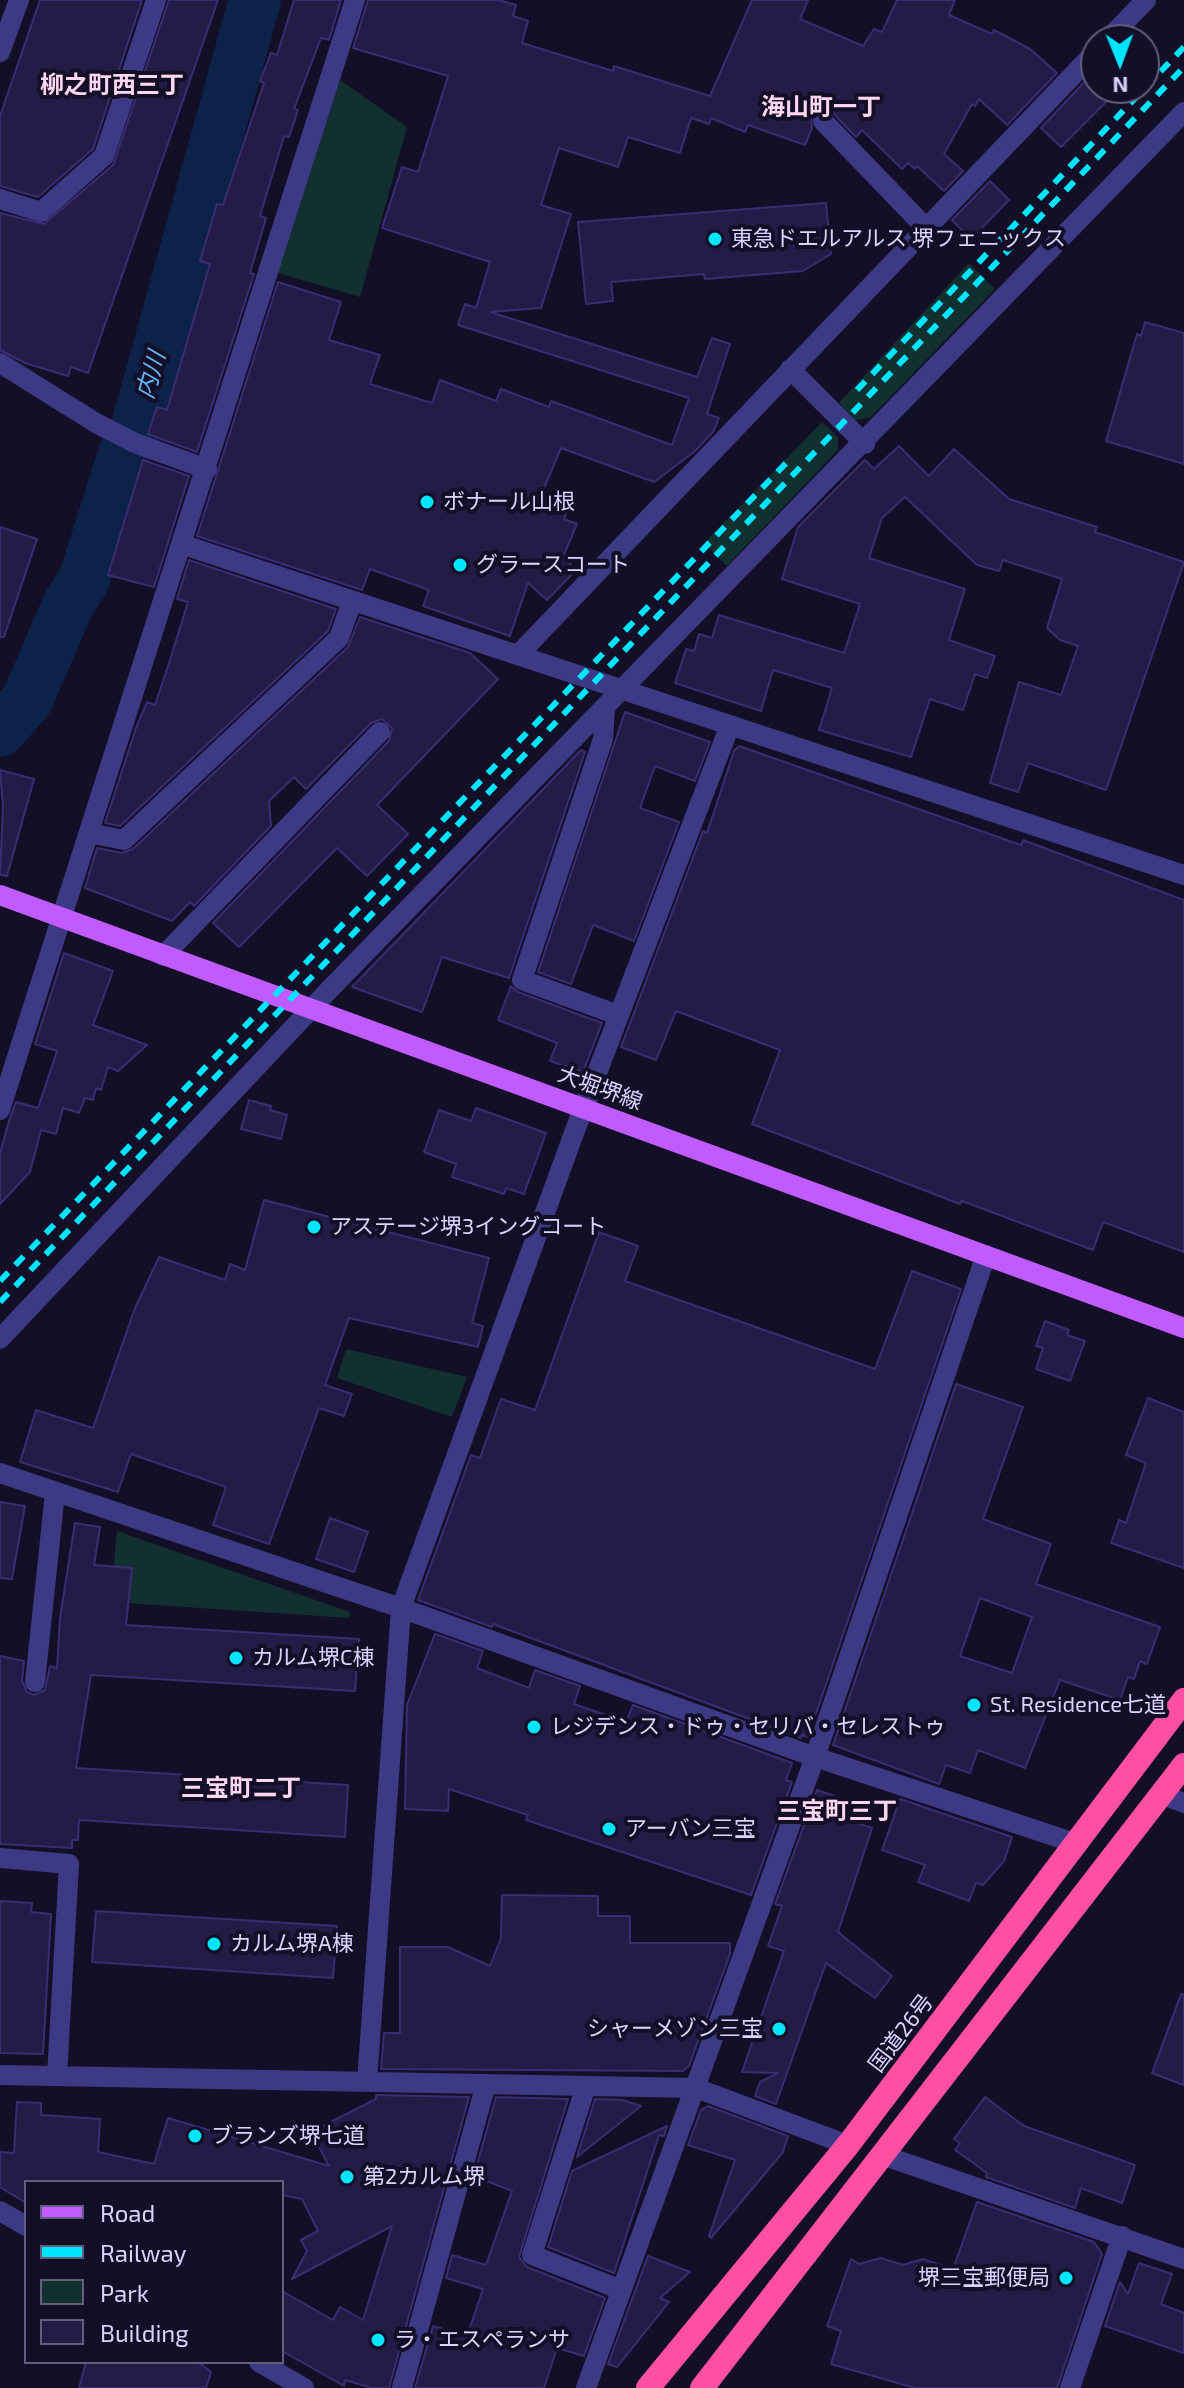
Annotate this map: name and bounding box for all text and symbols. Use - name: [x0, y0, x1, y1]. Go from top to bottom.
- north arrow: [1080, 24, 1160, 104]
- district label: 柳之町西三丁: [40, 71, 184, 99]
- text: N: [1112, 73, 1129, 99]
- district label: 海山町一丁: [761, 93, 881, 121]
- place label: 東急ドエルアルス 堺フェニックス: [731, 226, 1066, 252]
- marker: 東急ドエルアルス 堺フェニックス: [706, 230, 724, 248]
- water label: 内川: [131, 348, 171, 402]
- place label: ボナール山根: [443, 489, 575, 515]
- marker: ボナール山根: [418, 493, 436, 511]
- place label: グラースコート: [476, 552, 630, 578]
- marker: グラースコート: [451, 556, 469, 574]
- street label: 大堀堺線: [554, 1061, 646, 1115]
- place label: アステージ堺3イングコート: [330, 1214, 606, 1240]
- marker: アステージ堺3イングコート: [305, 1218, 323, 1236]
- place label: カルム堺C棟: [252, 1645, 375, 1671]
- marker: カルム堺C棟: [227, 1649, 245, 1667]
- place label: St. Residence七道: [990, 1692, 1166, 1718]
- marker: St. Residence七道: [965, 1696, 983, 1714]
- place label: レジデンス・ドゥ・セリバ・セレストゥ: [550, 1714, 946, 1740]
- marker: レジデンス・ドゥ・セリバ・セレストゥ: [525, 1718, 543, 1736]
- district label: 三宝町二丁: [181, 1774, 301, 1802]
- district label: 三宝町三丁: [777, 1797, 897, 1825]
- place label: アーバン三宝: [625, 1816, 756, 1842]
- marker: アーバン三宝: [600, 1820, 618, 1838]
- place label: カルム堺A棟: [230, 1931, 354, 1957]
- marker: カルム堺A棟: [205, 1935, 223, 1953]
- street label: 国道26号: [863, 1989, 939, 2077]
- place label: シャーメゾン三宝: [587, 2016, 763, 2042]
- marker: シャーメゾン三宝: [770, 2020, 788, 2038]
- place label: ブランズ堺七道: [211, 2123, 365, 2149]
- marker: ブランズ堺七道: [186, 2127, 204, 2145]
- place label: 第2カルム堺: [363, 2164, 485, 2190]
- marker: 第2カルム堺: [338, 2168, 356, 2186]
- legend: [24, 2180, 284, 2364]
- text: Road: [100, 2198, 155, 2227]
- text: Railway: [100, 2238, 186, 2267]
- place label: 堺三宝郵便局: [918, 2265, 1050, 2291]
- marker: 堺三宝郵便局: [1057, 2269, 1075, 2287]
- text: Park: [100, 2278, 149, 2307]
- text: Building: [100, 2318, 189, 2347]
- place label: ラ・エスペランサ: [394, 2327, 570, 2353]
- marker: ラ・エスペランサ: [369, 2331, 387, 2349]

